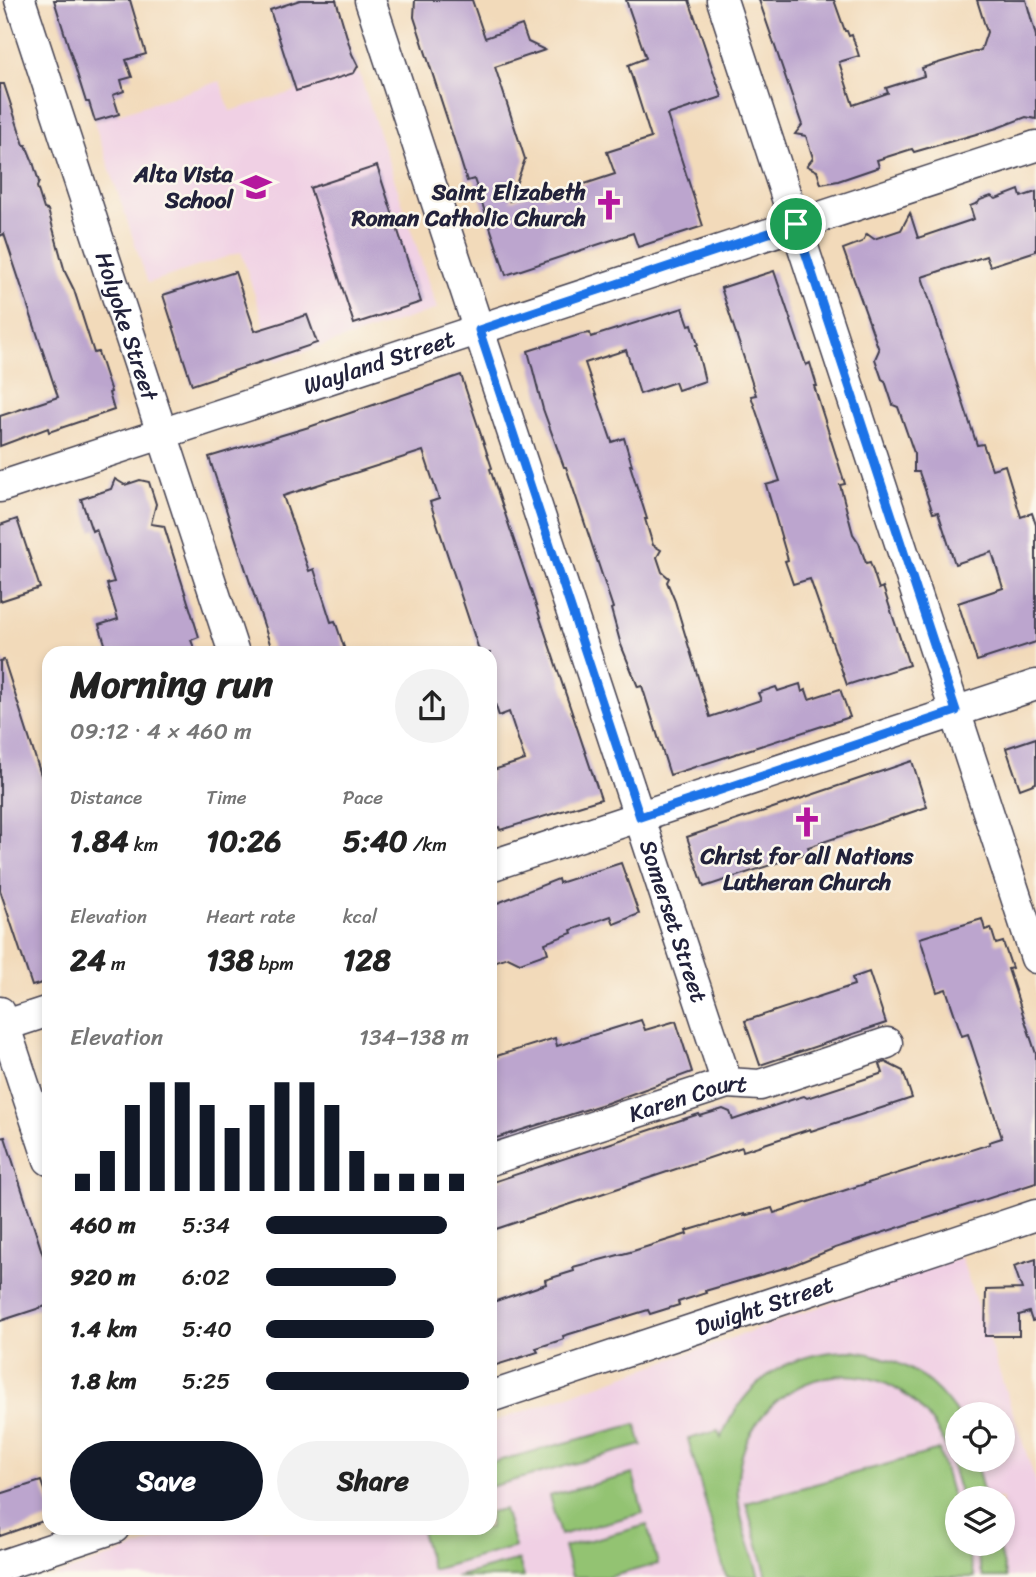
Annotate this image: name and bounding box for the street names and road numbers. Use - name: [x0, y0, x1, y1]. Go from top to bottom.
- street label: Holyoke Street: [83, 246, 170, 407]
- street label: Wayland Street: [298, 319, 460, 407]
- street label: Somerset Street: [627, 835, 719, 1008]
- street label: Karen Court: [623, 1063, 748, 1135]
- street label: Dwight Street: [690, 1264, 839, 1348]

